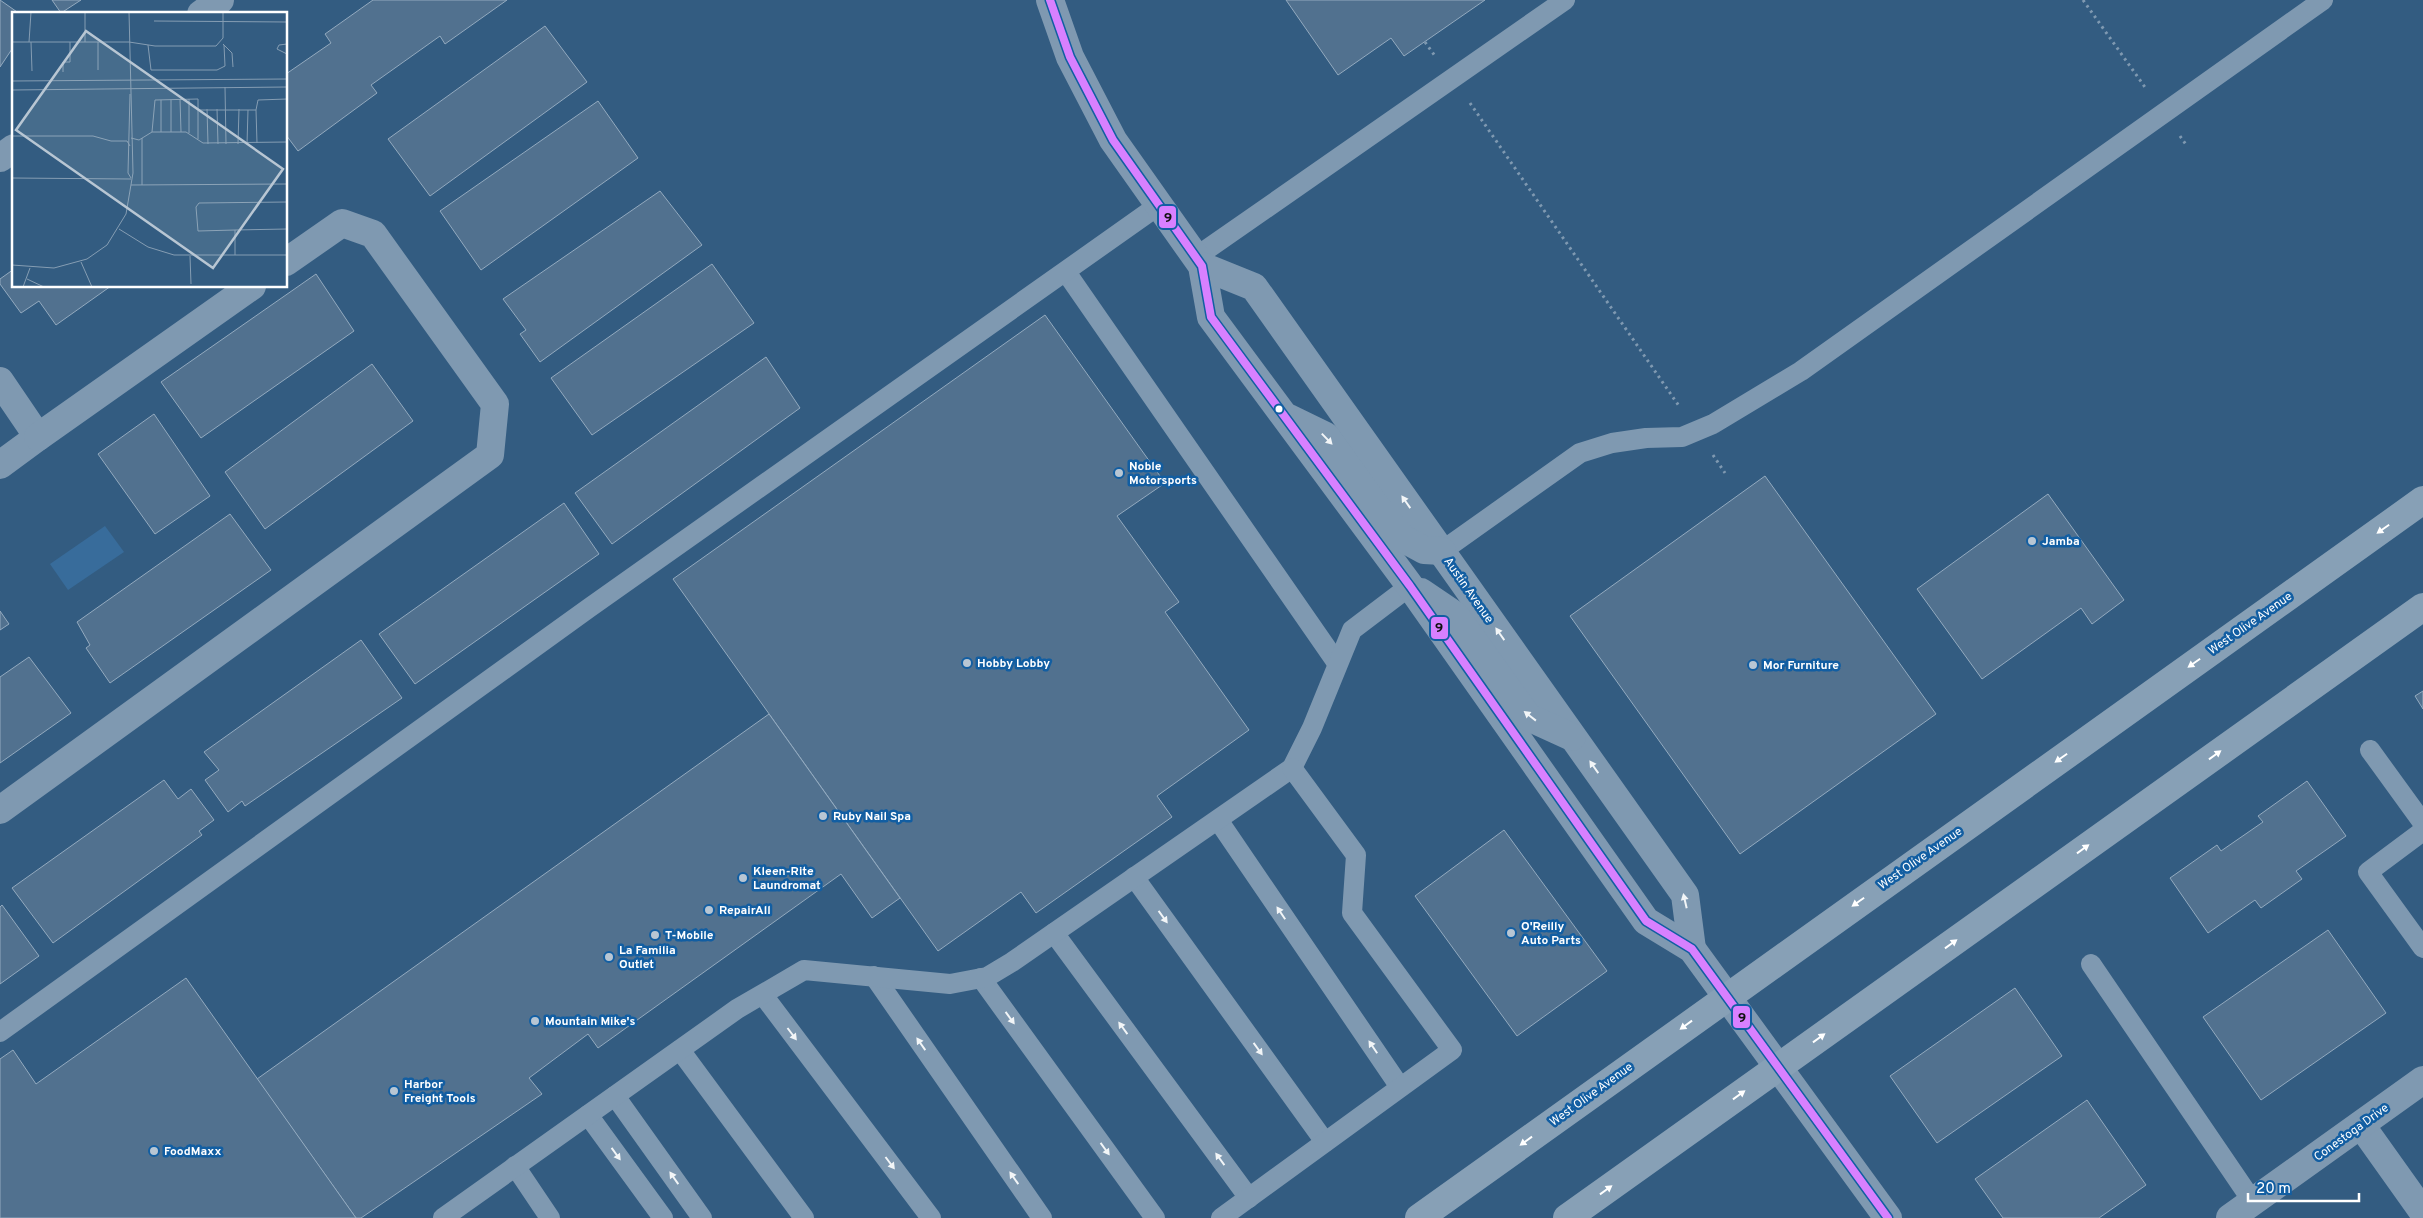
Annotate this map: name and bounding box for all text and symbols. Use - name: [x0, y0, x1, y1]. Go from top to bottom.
- inset map: [12, 12, 288, 288]
- line badge: 9: [1158, 205, 1177, 229]
- text: 9: [1164, 210, 1172, 227]
- unlabelled marker: [1274, 404, 1284, 414]
- one-way arrow: [1322, 433, 1333, 446]
- place label: Noble Motorsports: [1129, 459, 1197, 489]
- marker: Noble Motorsports: [1113, 467, 1125, 479]
- one-way arrow: [1401, 495, 1411, 509]
- one-way arrow: [2377, 523, 2390, 534]
- place label: Jamba: [2042, 534, 2080, 550]
- marker: Jamba: [2026, 535, 2038, 547]
- street label: Austin Avenue: [1440, 554, 1497, 627]
- street label: West Olive Avenue: [2205, 589, 2296, 659]
- line badge: 9: [1430, 616, 1449, 640]
- text: 9: [1435, 620, 1443, 637]
- one-way arrow: [1495, 627, 1505, 641]
- place label: Hobby Lobby: [977, 656, 1050, 672]
- marker: Hobby Lobby: [961, 657, 973, 669]
- place label: Mor Furniture: [1763, 658, 1839, 674]
- one-way arrow: [2187, 658, 2201, 668]
- marker: Mor Furniture: [1747, 659, 1759, 671]
- one-way arrow: [1524, 711, 1537, 721]
- one-way arrow: [2208, 750, 2222, 760]
- one-way arrow: [2055, 752, 2068, 762]
- one-way arrow: [1589, 761, 1600, 774]
- place label: Ruby Nail Spa: [833, 809, 911, 825]
- marker: Ruby Nail Spa: [817, 810, 829, 822]
- street label: West Olive Avenue: [1875, 824, 1966, 894]
- one-way arrow: [2076, 844, 2090, 854]
- place label: Kleen-Rite Laundromat: [753, 864, 821, 894]
- marker: Kleen-Rite Laundromat: [737, 872, 749, 884]
- one-way arrow: [1681, 893, 1689, 908]
- one-way arrow: [1852, 897, 1865, 908]
- place label: RepairAll: [719, 903, 771, 919]
- marker: RepairAll: [703, 904, 715, 916]
- one-way arrow: [1276, 906, 1286, 920]
- one-way arrow: [1158, 910, 1168, 924]
- place label: O'Reilly Auto Parts: [1521, 919, 1581, 949]
- marker: O'Reilly Auto Parts: [1505, 927, 1517, 939]
- place label: T-Mobile: [665, 928, 714, 944]
- marker: T-Mobile: [649, 929, 661, 941]
- one-way arrow: [1944, 939, 1958, 949]
- place label: La Familia Outlet: [619, 943, 676, 973]
- marker: La Familia Outlet: [603, 951, 615, 963]
- line badge: 9: [1732, 1005, 1751, 1029]
- text: 9: [1738, 1010, 1746, 1027]
- one-way arrow: [1004, 1011, 1014, 1024]
- place label: Mountain Mike's: [545, 1014, 636, 1030]
- marker: Mountain Mike's: [529, 1015, 541, 1027]
- one-way arrow: [1679, 1020, 1693, 1030]
- one-way arrow: [1118, 1022, 1129, 1035]
- one-way arrow: [787, 1027, 797, 1041]
- one-way arrow: [1812, 1033, 1825, 1043]
- one-way arrow: [916, 1037, 926, 1051]
- one-way arrow: [1368, 1040, 1377, 1054]
- one-way arrow: [1253, 1042, 1263, 1056]
- street label: West Olive Avenue: [1547, 1059, 1636, 1130]
- place label: Harbor Freight Tools: [404, 1077, 476, 1107]
- marker: Harbor Freight Tools: [388, 1085, 400, 1097]
- one-way arrow: [1732, 1090, 1746, 1100]
- street label: Conestoga Drive: [2311, 1100, 2392, 1165]
- one-way arrow: [1520, 1135, 1533, 1146]
- one-way arrow: [1100, 1142, 1110, 1156]
- place label: FoodMaxx: [164, 1144, 221, 1160]
- marker: FoodMaxx: [148, 1145, 160, 1157]
- one-way arrow: [611, 1147, 622, 1160]
- one-way arrow: [1215, 1152, 1225, 1166]
- one-way arrow: [885, 1156, 895, 1170]
- scale bar: [2248, 1170, 2359, 1202]
- one-way arrow: [669, 1171, 679, 1185]
- one-way arrow: [1009, 1171, 1019, 1184]
- text: 20 m: [2256, 1180, 2291, 1199]
- one-way arrow: [1599, 1185, 1613, 1195]

